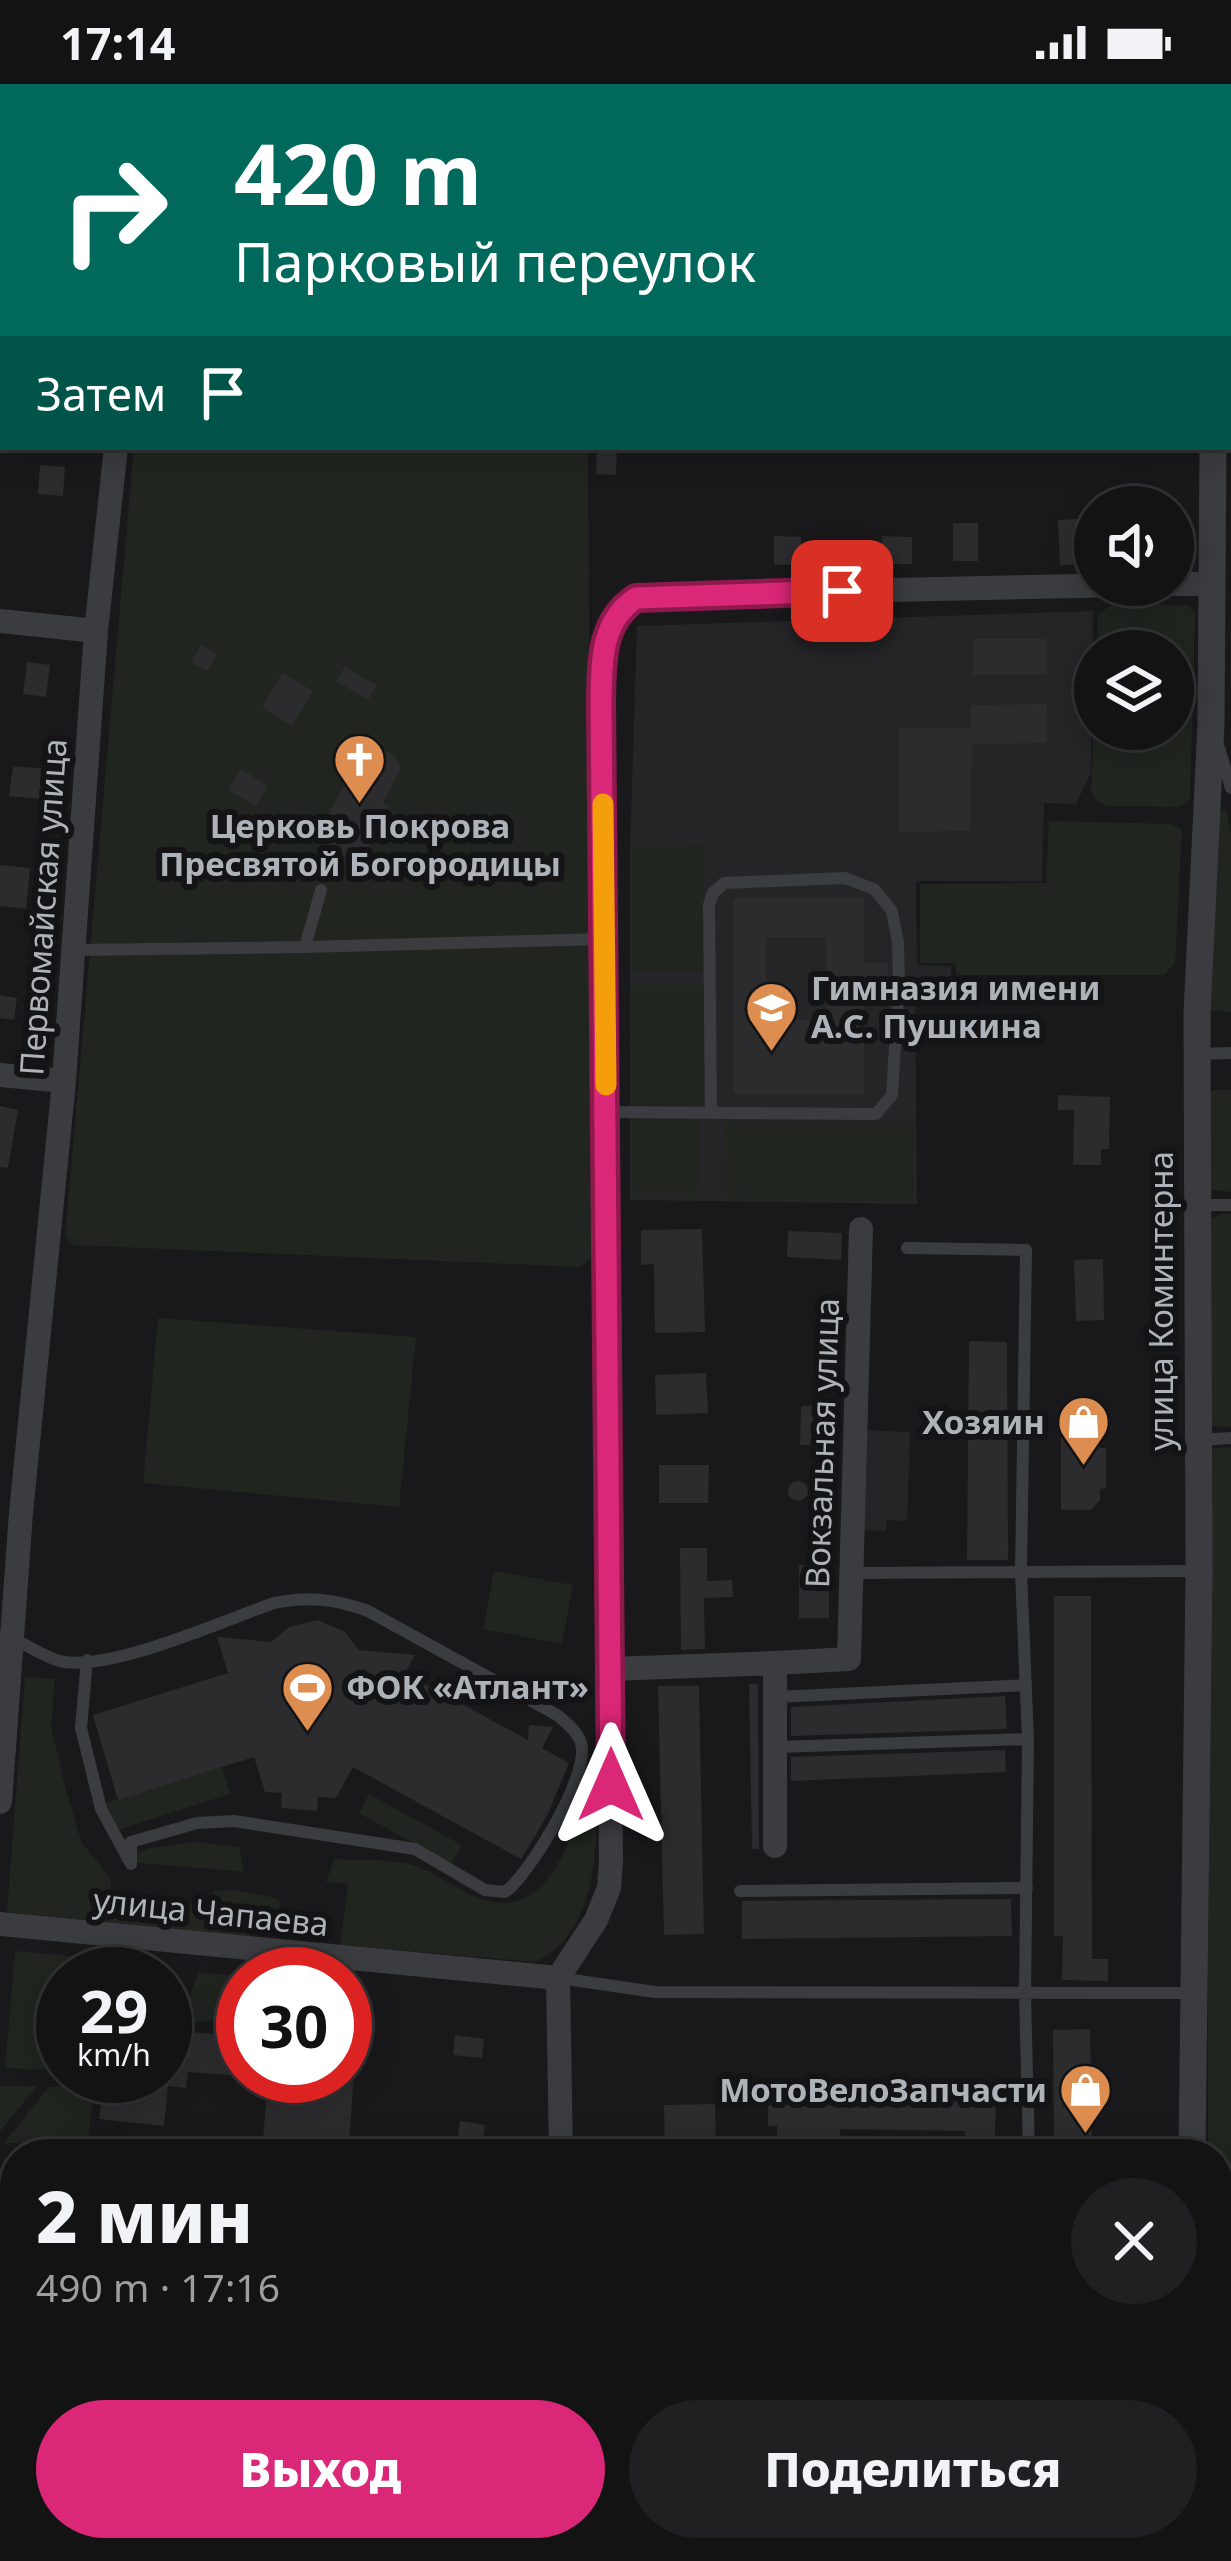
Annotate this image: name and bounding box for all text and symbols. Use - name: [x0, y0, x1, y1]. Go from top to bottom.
- text: 17:14: [60, 12, 176, 73]
- text: 420 m: [234, 115, 482, 230]
- icon: right: [36, 132, 192, 288]
- text: Парковый переулок: [234, 224, 756, 298]
- icon: arrive: [190, 360, 256, 426]
- text: Затем: [36, 363, 166, 424]
- map controls: [1074, 486, 1194, 750]
- button: sound: [1074, 486, 1194, 606]
- pin: [791, 540, 893, 642]
- icon: arrive: [809, 558, 875, 624]
- button: layers: [1074, 630, 1194, 750]
- church icon: Церковь Покрова Пресвятой Богородицы: [332, 731, 388, 805]
- street label: Первомайская улица: [8, 737, 77, 1077]
- place label: Церковь Покрова Пресвятой Богородицы: [159, 803, 561, 886]
- place label: Гимназия имени А.С. Пушкина: [811, 965, 1101, 1048]
- school or university icon: Гимназия имени А.С. Пушкина: [744, 979, 800, 1053]
- street label: улица Коминтерна: [1138, 1151, 1183, 1451]
- street label: Вокзальная улица: [794, 1297, 849, 1589]
- shop icon: Хозяин: [1056, 1394, 1112, 1468]
- place label: Хозяин: [922, 1399, 1045, 1444]
- sports icon: ФОК «Атлант»: [279, 1659, 335, 1733]
- place label: ФОК «Атлант»: [346, 1664, 589, 1709]
- position arrow: [548, 1722, 674, 1848]
- street label: улица Чапаева: [91, 1877, 331, 1946]
- speed limit sign: 30: [216, 1947, 372, 2103]
- text: 29: [80, 1969, 148, 2051]
- text: km/h: [77, 2034, 151, 2075]
- shop icon: МотоВелоЗапчасти: [1058, 2062, 1114, 2136]
- place label: МотоВелоЗапчасти: [719, 2067, 1047, 2112]
- text: 2 мин: [36, 2166, 253, 2264]
- button: close: [1071, 2178, 1197, 2304]
- text: 490 m · 17:16: [36, 2260, 280, 2313]
- button: Выход: [36, 2400, 605, 2538]
- button: Поделиться: [629, 2400, 1197, 2538]

